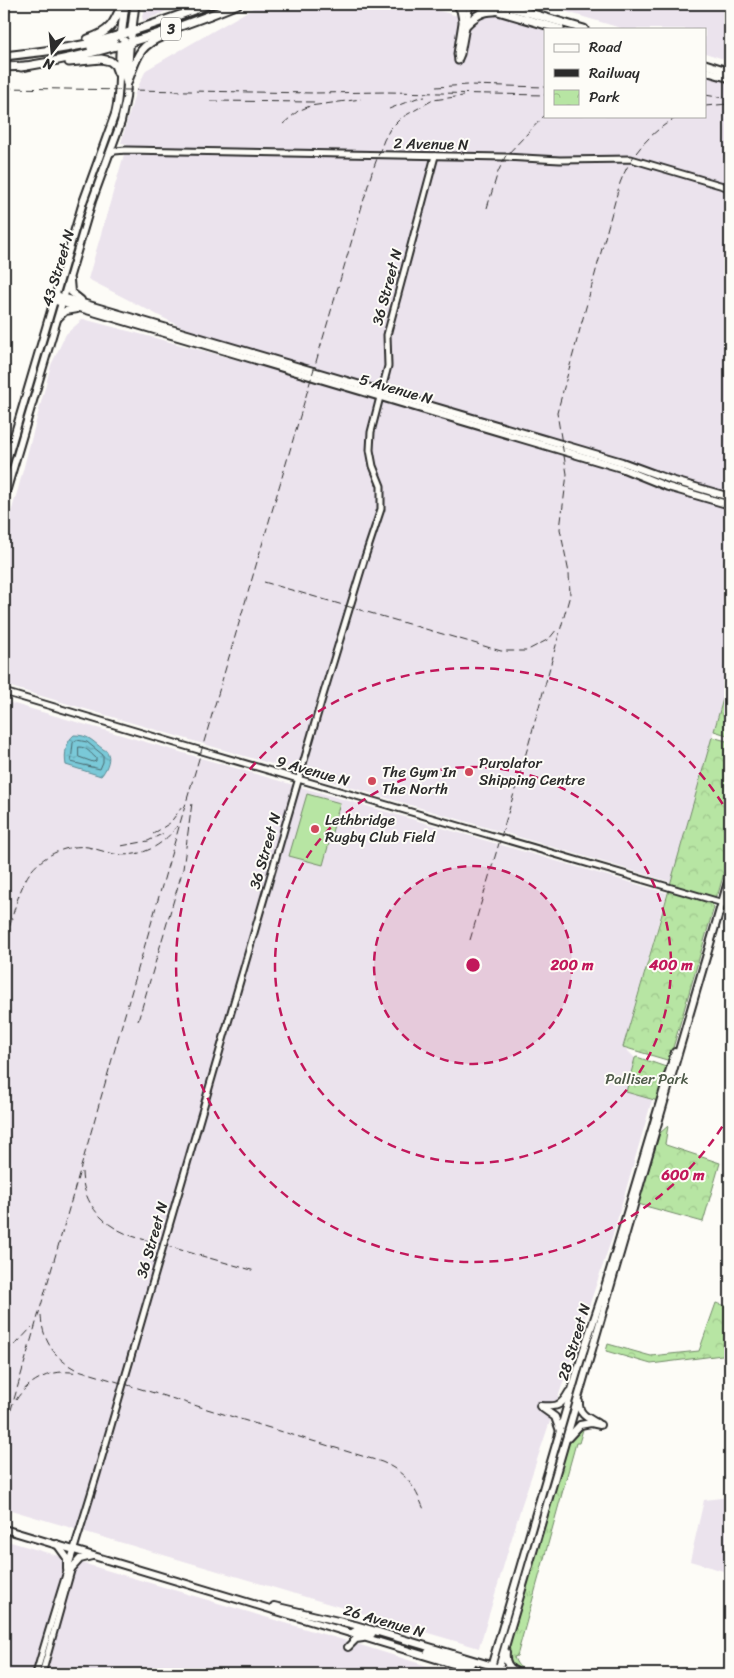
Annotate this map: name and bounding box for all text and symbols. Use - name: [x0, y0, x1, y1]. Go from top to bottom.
- road number: 3: [161, 18, 181, 40]
- north arrow: [28, 28, 78, 78]
- legend: [544, 28, 706, 118]
- text: Road: [589, 34, 622, 60]
- text: N: [40, 51, 58, 78]
- text: Railway: [589, 60, 640, 86]
- text: Park: [589, 84, 620, 110]
- street label: 2 Avenue N: [393, 130, 469, 158]
- street label: 43 Street N: [34, 226, 82, 310]
- street label: 36 Street N: [364, 245, 410, 328]
- street label: 5 Avenue N: [356, 366, 436, 412]
- street label: 9 Avenue N: [273, 748, 353, 794]
- place label: Purolator Shipping Centre: [479, 750, 585, 793]
- place label: The Gym In The North: [382, 759, 456, 802]
- marker: Purolator Shipping Centre: [463, 766, 475, 778]
- marker: The Gym In The North: [366, 775, 378, 787]
- place label: Lethbridge Rugby Club Field: [325, 807, 436, 850]
- street label: 36 Street N: [242, 809, 288, 892]
- marker: Lethbridge Rugby Club Field: [309, 823, 321, 835]
- text: 200 m: [549, 952, 594, 978]
- text: 400 m: [648, 952, 693, 978]
- centre of rings: [464, 956, 482, 974]
- park label: Palliser Park: [605, 1066, 689, 1092]
- text: 600 m: [661, 1162, 705, 1188]
- street label: 36 Street N: [129, 1198, 175, 1281]
- street label: 28 Street N: [550, 1300, 598, 1384]
- street label: 26 Avenue N: [340, 1597, 428, 1645]

